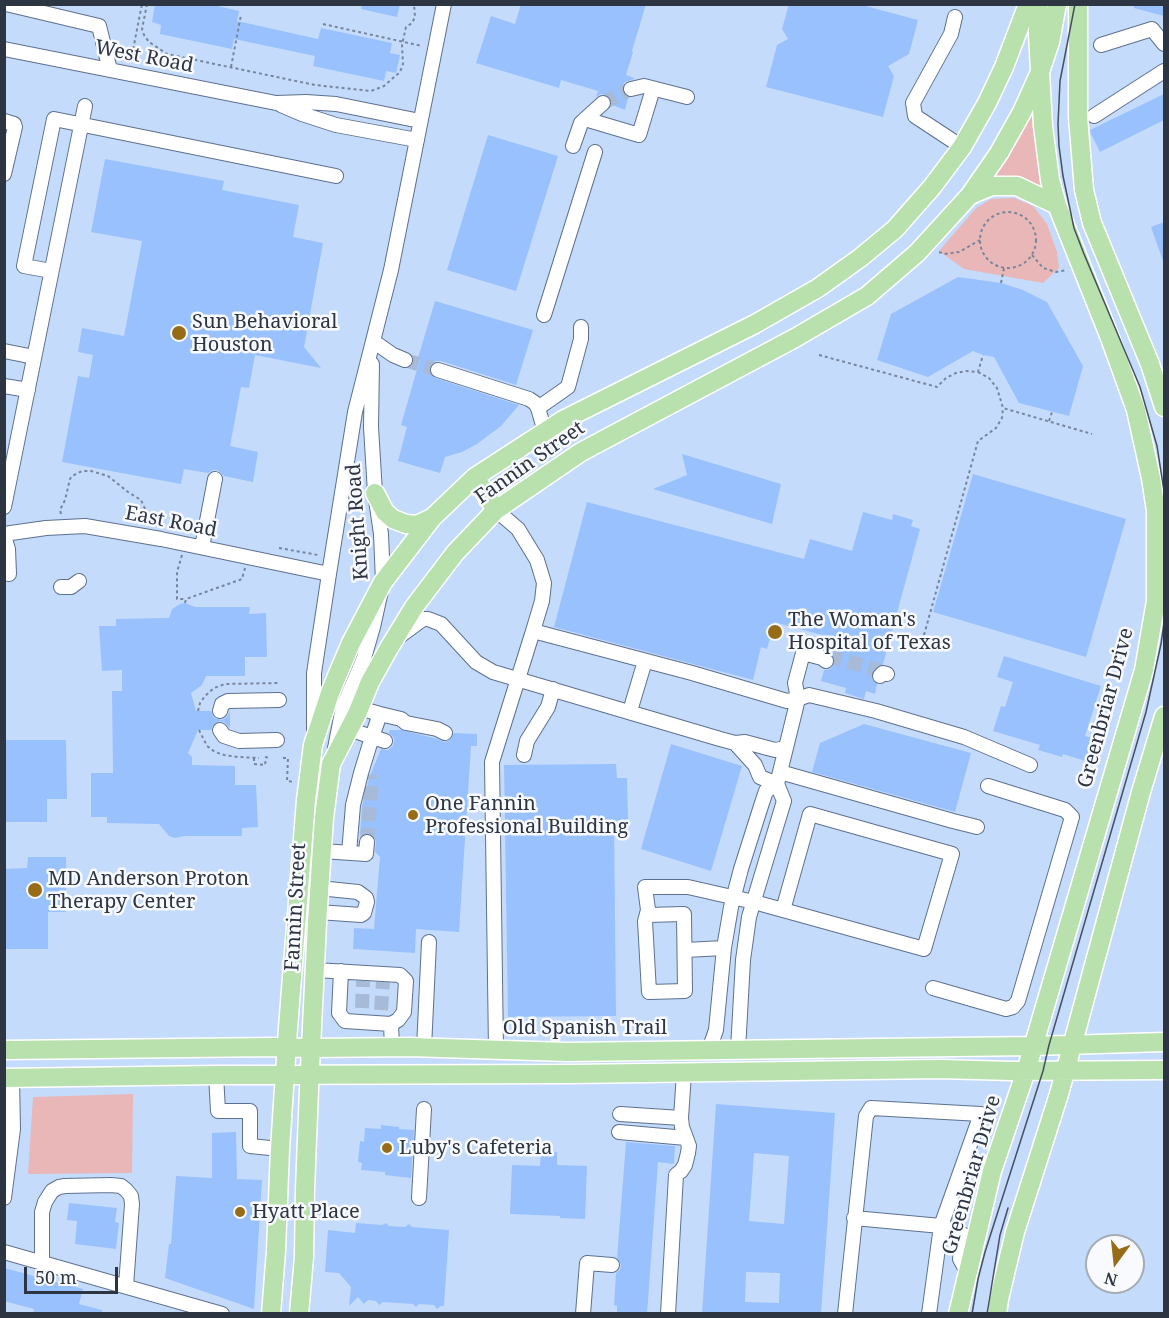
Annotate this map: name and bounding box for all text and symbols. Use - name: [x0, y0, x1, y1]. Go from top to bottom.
- street label: West Road: [93, 36, 195, 78]
- place label: Sun Behavioral Houston: [192, 310, 337, 357]
- marker: Sun Behavioral Houston: [170, 324, 188, 342]
- street label: Fannin Street: [471, 416, 589, 510]
- street label: Knight Road: [342, 463, 374, 581]
- street label: East Road: [123, 501, 219, 543]
- place label: The Woman's Hospital of Texas: [788, 608, 951, 655]
- marker: The Woman's Hospital of Texas: [766, 623, 784, 641]
- street label: Greenbriar Drive: [1073, 625, 1139, 791]
- place label: One Fannin Professional Building: [425, 792, 628, 839]
- marker: One Fannin Professional Building: [406, 808, 420, 822]
- street label: Fannin Street: [281, 842, 311, 972]
- place label: MD Anderson Proton Therapy Center: [48, 867, 249, 914]
- marker: MD Anderson Proton Therapy Center: [26, 881, 44, 899]
- street label: Old Spanish Trail: [503, 1016, 667, 1040]
- street label: Greenbriar Drive: [938, 1093, 1006, 1257]
- place label: Luby's Cafeteria: [399, 1136, 552, 1160]
- marker: Luby's Cafeteria: [380, 1141, 394, 1155]
- place label: Hyatt Place: [252, 1200, 360, 1224]
- marker: Hyatt Place: [233, 1205, 247, 1219]
- north arrow: [1085, 1234, 1145, 1294]
- scale bar: [27, 1255, 122, 1293]
- text: 50 m: [35, 1265, 77, 1289]
- text: N: [1102, 1267, 1120, 1292]

